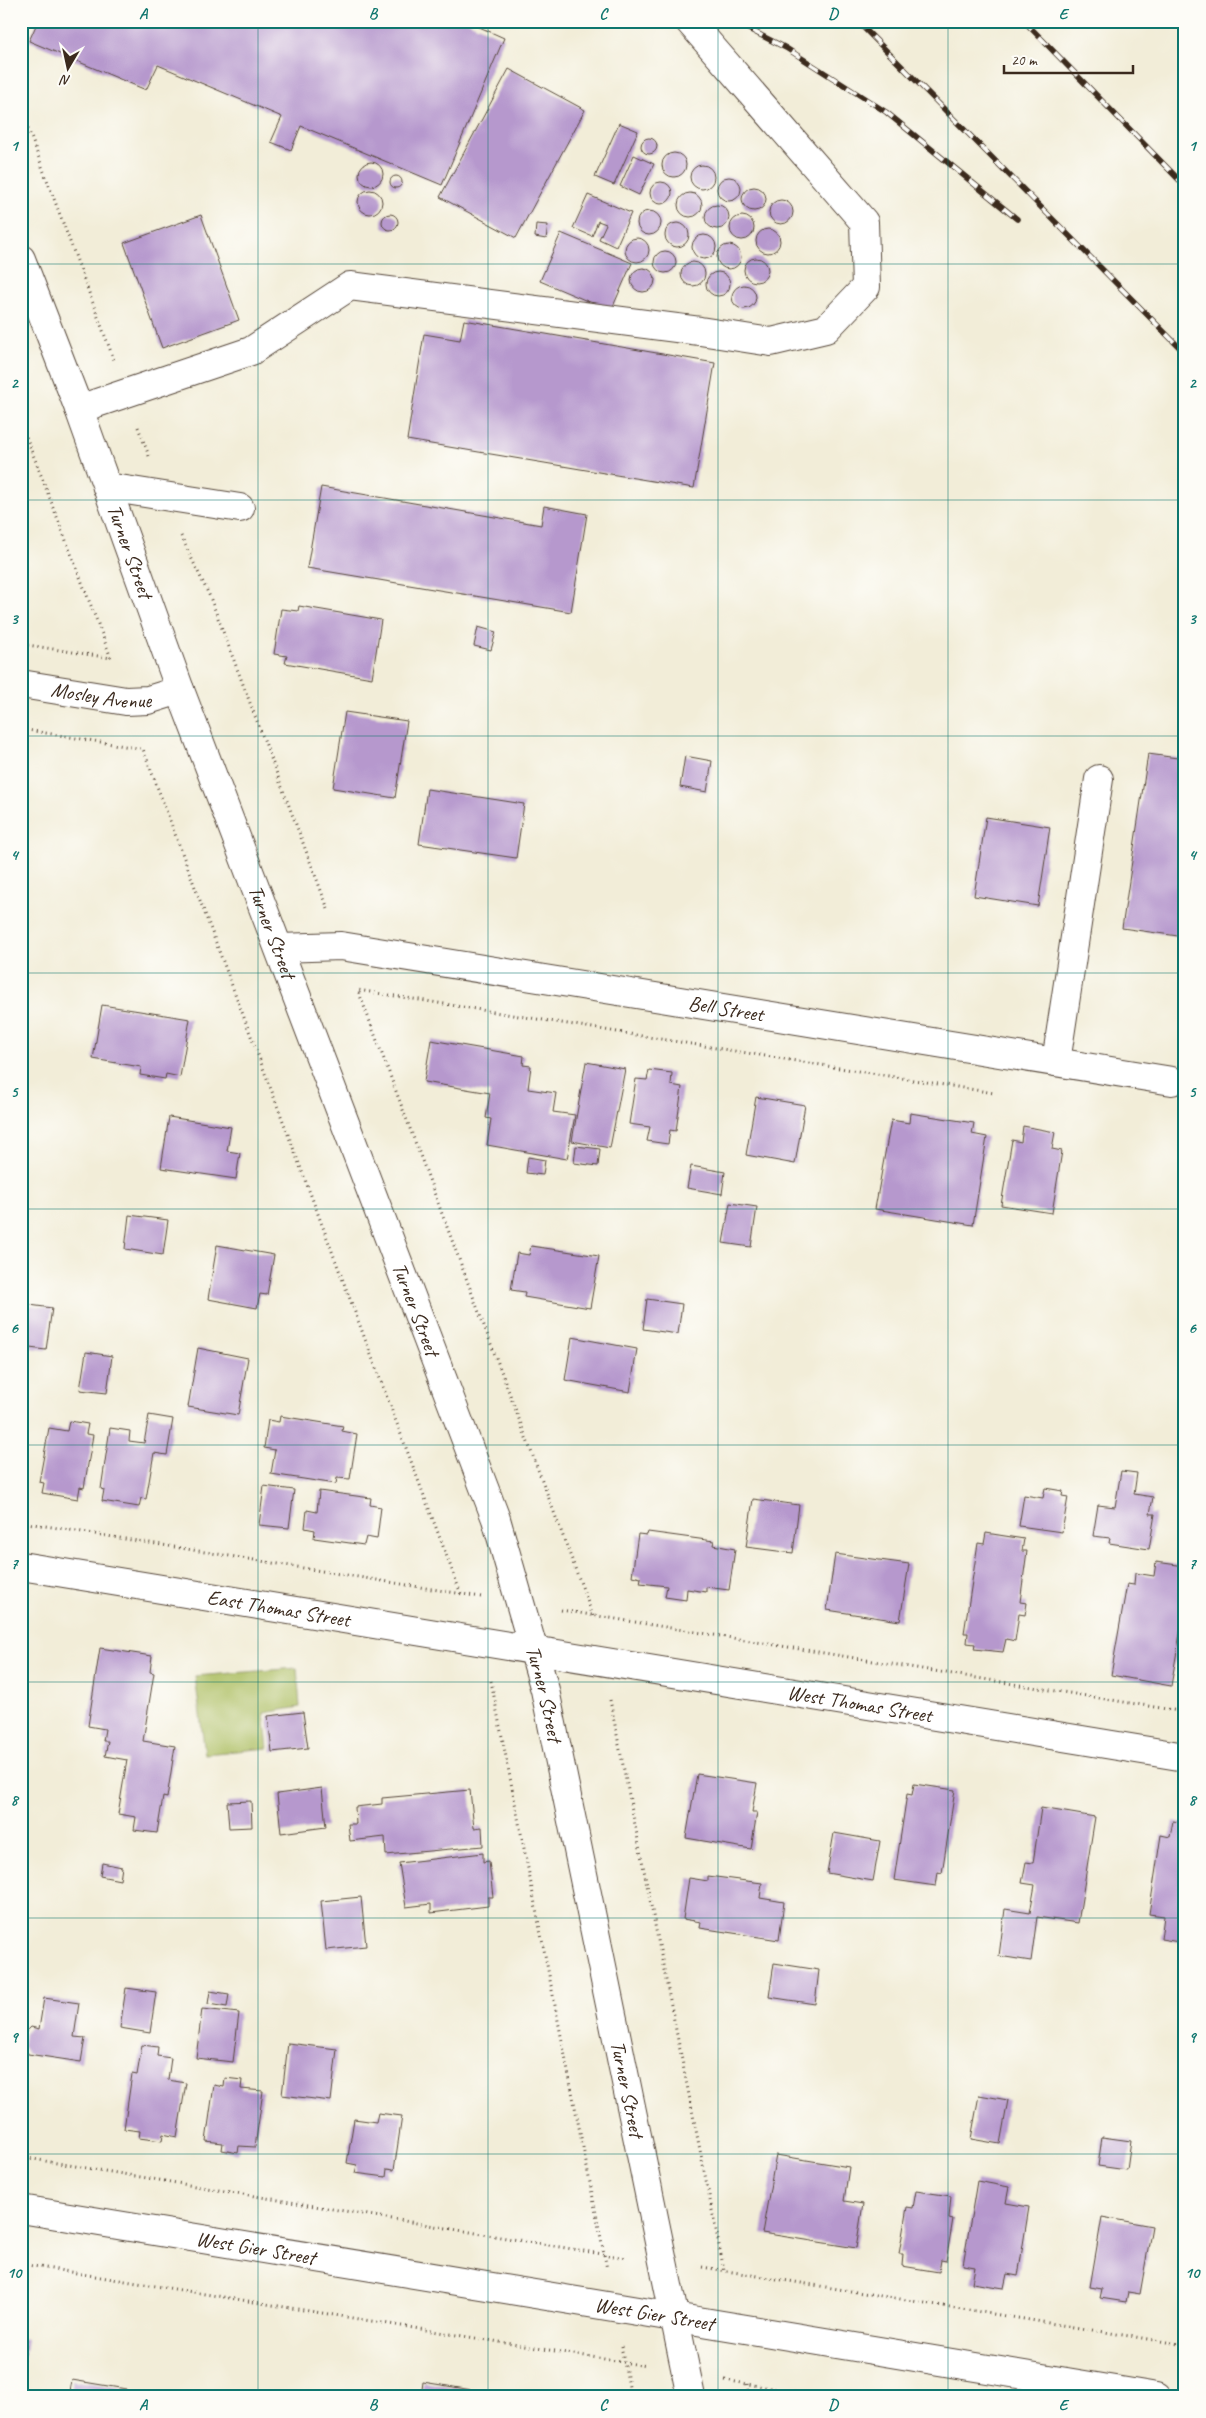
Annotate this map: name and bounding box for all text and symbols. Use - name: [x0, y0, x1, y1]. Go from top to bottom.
- text: A: [139, 4, 149, 24]
- text: B: [369, 4, 379, 24]
- text: C: [599, 4, 609, 24]
- text: D: [828, 4, 839, 24]
- text: E: [1059, 4, 1070, 24]
- north arrow: [42, 42, 92, 92]
- scale bar: [1004, 42, 1132, 74]
- text: 20 m: [1011, 51, 1038, 70]
- text: N: [58, 71, 72, 89]
- text: 1: [10, 136, 19, 156]
- text: 1: [1188, 136, 1197, 156]
- text: 2: [10, 373, 19, 393]
- text: 2: [1188, 373, 1197, 393]
- street label: Turner Street: [101, 501, 160, 605]
- text: 3: [10, 609, 19, 629]
- text: 3: [1188, 609, 1197, 629]
- street label: Mosley Avenue: [49, 676, 153, 714]
- text: 4: [10, 845, 19, 865]
- text: 4: [1188, 845, 1197, 865]
- street label: Turner Street: [243, 881, 303, 985]
- street label: Bell Street: [687, 990, 767, 1028]
- text: 5: [11, 1082, 20, 1102]
- text: 5: [1189, 1082, 1198, 1102]
- street label: Turner Street: [386, 1259, 447, 1362]
- text: 6: [10, 1318, 19, 1338]
- text: 6: [1188, 1318, 1197, 1338]
- text: 7: [10, 1554, 19, 1574]
- text: 7: [1188, 1554, 1197, 1574]
- street label: East Thomas Street: [205, 1584, 354, 1633]
- street label: Turner Street: [520, 1643, 569, 1747]
- street label: West Thomas Street: [786, 1679, 936, 1729]
- text: 8: [10, 1790, 19, 1810]
- text: 8: [1188, 1790, 1197, 1810]
- text: 9: [10, 2027, 19, 2047]
- text: 9: [1188, 2027, 1197, 2047]
- street label: Turner Street: [605, 2039, 651, 2143]
- street label: West Gier Street: [194, 2225, 320, 2271]
- text: 10: [7, 2263, 23, 2283]
- text: 10: [1185, 2263, 1201, 2283]
- street label: West Gier Street: [593, 2291, 719, 2337]
- text: A: [139, 2395, 149, 2415]
- text: B: [369, 2395, 379, 2415]
- text: C: [599, 2395, 609, 2415]
- text: D: [828, 2395, 839, 2415]
- text: E: [1059, 2395, 1070, 2415]

